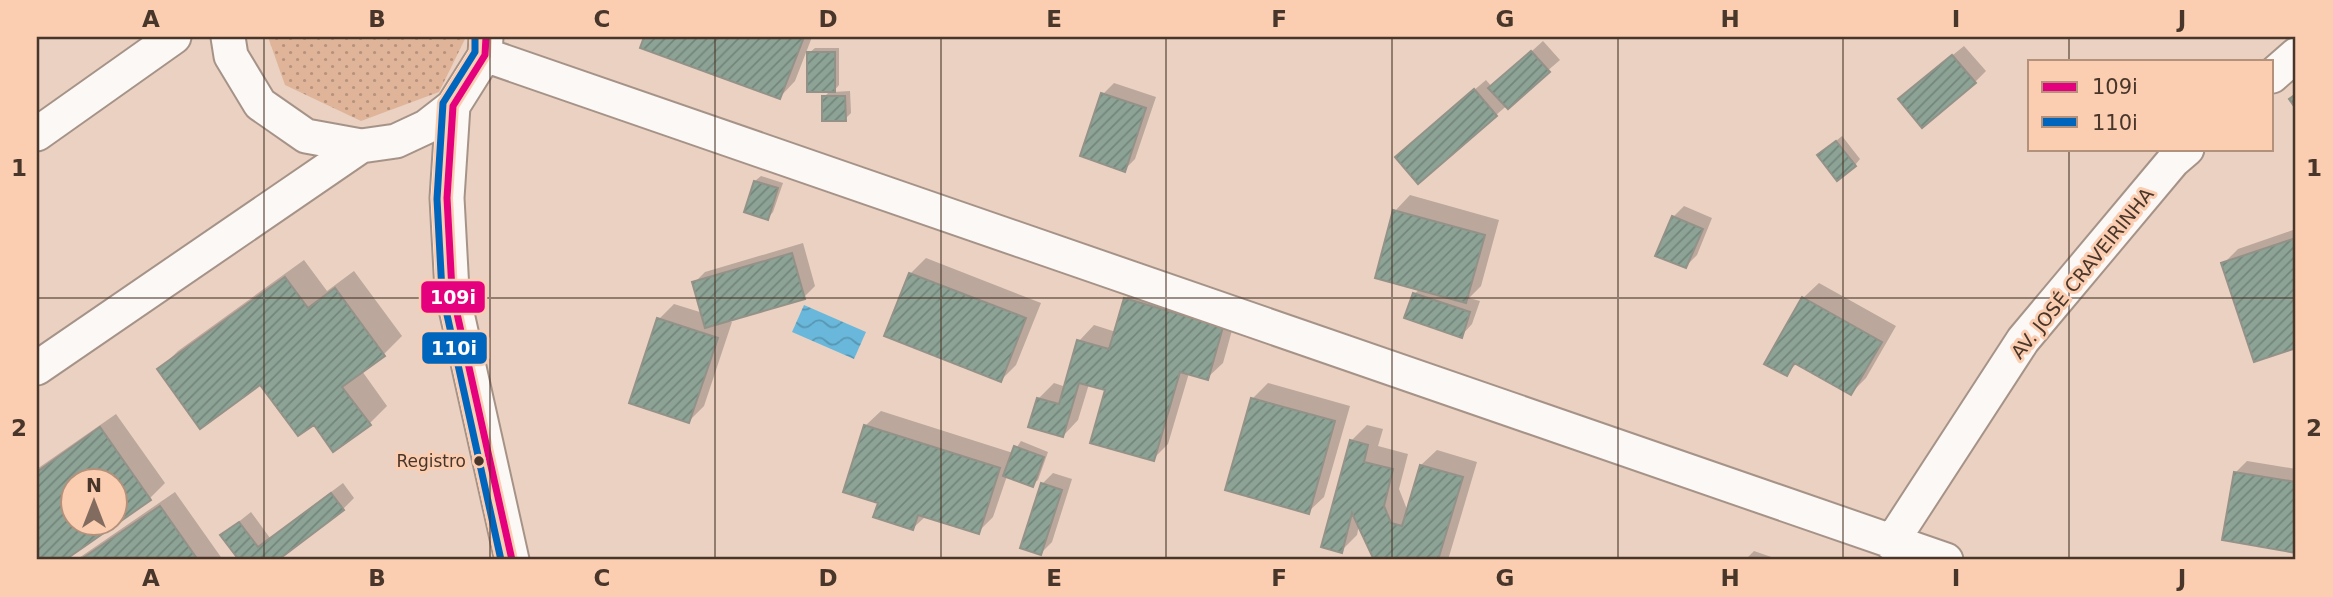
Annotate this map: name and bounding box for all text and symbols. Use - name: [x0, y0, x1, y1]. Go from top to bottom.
- text: A: [142, 6, 160, 32]
- text: B: [368, 6, 386, 32]
- text: C: [594, 6, 610, 32]
- text: D: [818, 6, 838, 32]
- text: E: [1046, 6, 1062, 32]
- text: F: [1271, 6, 1287, 32]
- text: G: [1496, 6, 1514, 32]
- text: H: [1720, 6, 1740, 32]
- text: I: [1952, 6, 1960, 32]
- text: J: [2176, 6, 2186, 32]
- legend: [2028, 60, 2274, 150]
- text: 109i: [2092, 75, 2138, 99]
- text: 110i: [2092, 111, 2138, 135]
- text: 1: [11, 155, 27, 181]
- text: 1: [2306, 155, 2322, 181]
- street label: AV. JOSÉ CRAVEIRINHA: [2006, 183, 2158, 363]
- line badge: 109i: [420, 280, 486, 314]
- text: 109i: [430, 286, 476, 308]
- line badge: 110i: [421, 331, 488, 365]
- text: 110i: [431, 337, 477, 359]
- text: 2: [11, 415, 27, 441]
- text: 2: [2306, 415, 2322, 441]
- place label: Registro: [396, 451, 466, 471]
- marker: Registro: [472, 454, 486, 468]
- north arrow: [60, 468, 130, 538]
- text: N: [86, 474, 102, 496]
- text: A: [142, 565, 160, 591]
- text: B: [368, 565, 386, 591]
- text: C: [594, 565, 610, 591]
- text: D: [818, 565, 838, 591]
- text: E: [1046, 565, 1062, 591]
- text: F: [1271, 565, 1287, 591]
- text: G: [1496, 565, 1514, 591]
- text: H: [1720, 565, 1740, 591]
- text: I: [1952, 565, 1960, 591]
- text: J: [2176, 565, 2186, 591]

